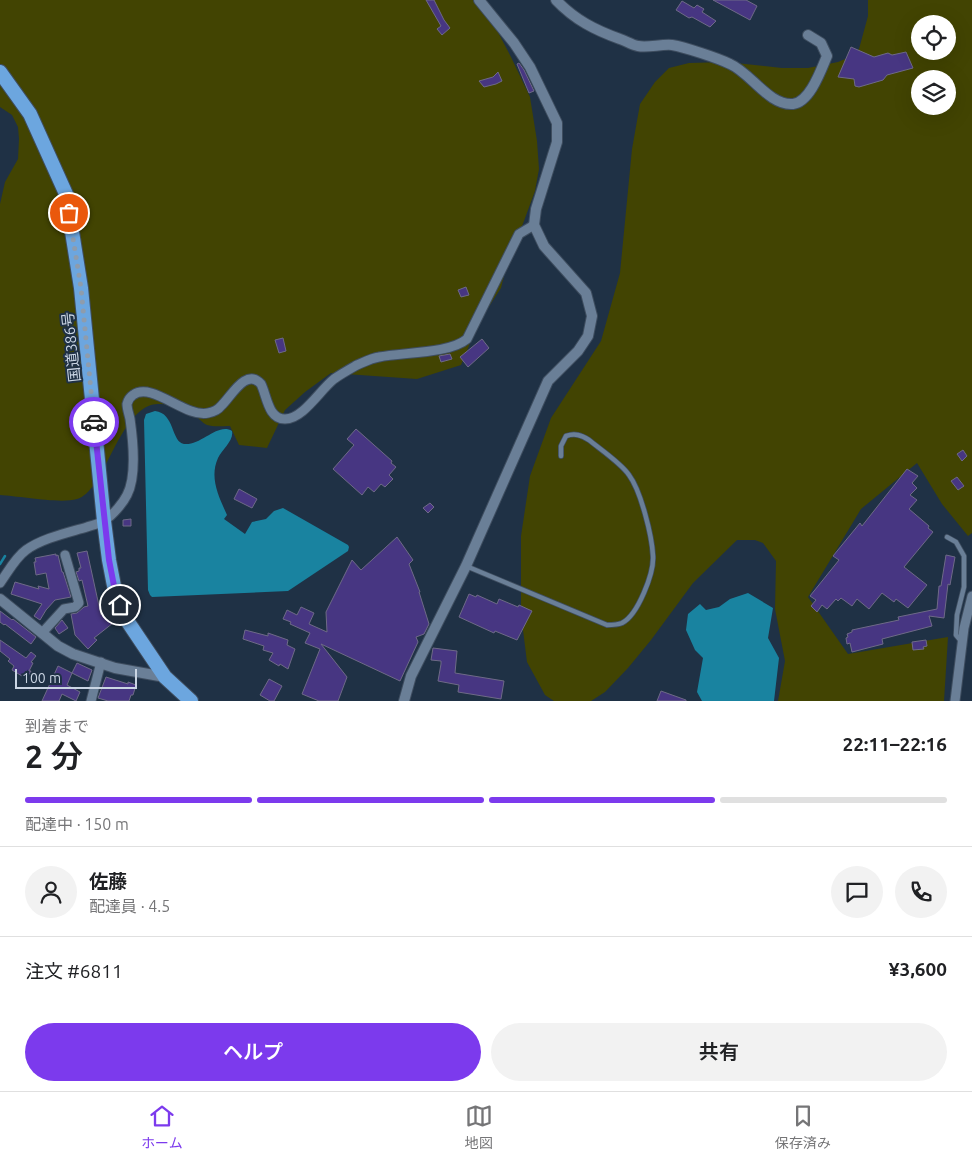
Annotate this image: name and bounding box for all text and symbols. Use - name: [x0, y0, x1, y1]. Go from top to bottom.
- map controls: [911, 15, 956, 115]
- button: locate: [911, 15, 956, 60]
- button: layers: [911, 70, 956, 115]
- pin: [48, 192, 90, 234]
- icon: bag: [55, 199, 83, 227]
- street label: 国道386号: [59, 311, 83, 383]
- courier: [69, 397, 119, 447]
- icon: car: [80, 408, 108, 436]
- pin: [99, 584, 141, 626]
- icon: home: [106, 591, 134, 619]
- scale bar: [15, 666, 138, 689]
- text: 100 m: [22, 670, 61, 686]
- text: 到着まで: [25, 717, 89, 735]
- text: 22:11–22:16: [842, 733, 947, 755]
- text: 2 分: [25, 738, 83, 774]
- text: 配達中 · 150 m: [25, 815, 129, 833]
- button: person: [25, 866, 77, 918]
- button: chat: [831, 866, 883, 918]
- button: phone: [895, 866, 947, 918]
- text: 佐藤: [89, 870, 127, 892]
- text: 配達員 · 4.5: [89, 897, 170, 915]
- text: ¥3,600: [889, 958, 947, 980]
- text: 注文 #6811: [25, 960, 123, 982]
- button: ヘルプ: [25, 1023, 481, 1081]
- button: 共有: [491, 1023, 947, 1081]
- tab: ホーム: [141, 1102, 183, 1152]
- tab: 地図: [465, 1102, 493, 1152]
- tab: 保存済み: [775, 1102, 831, 1152]

